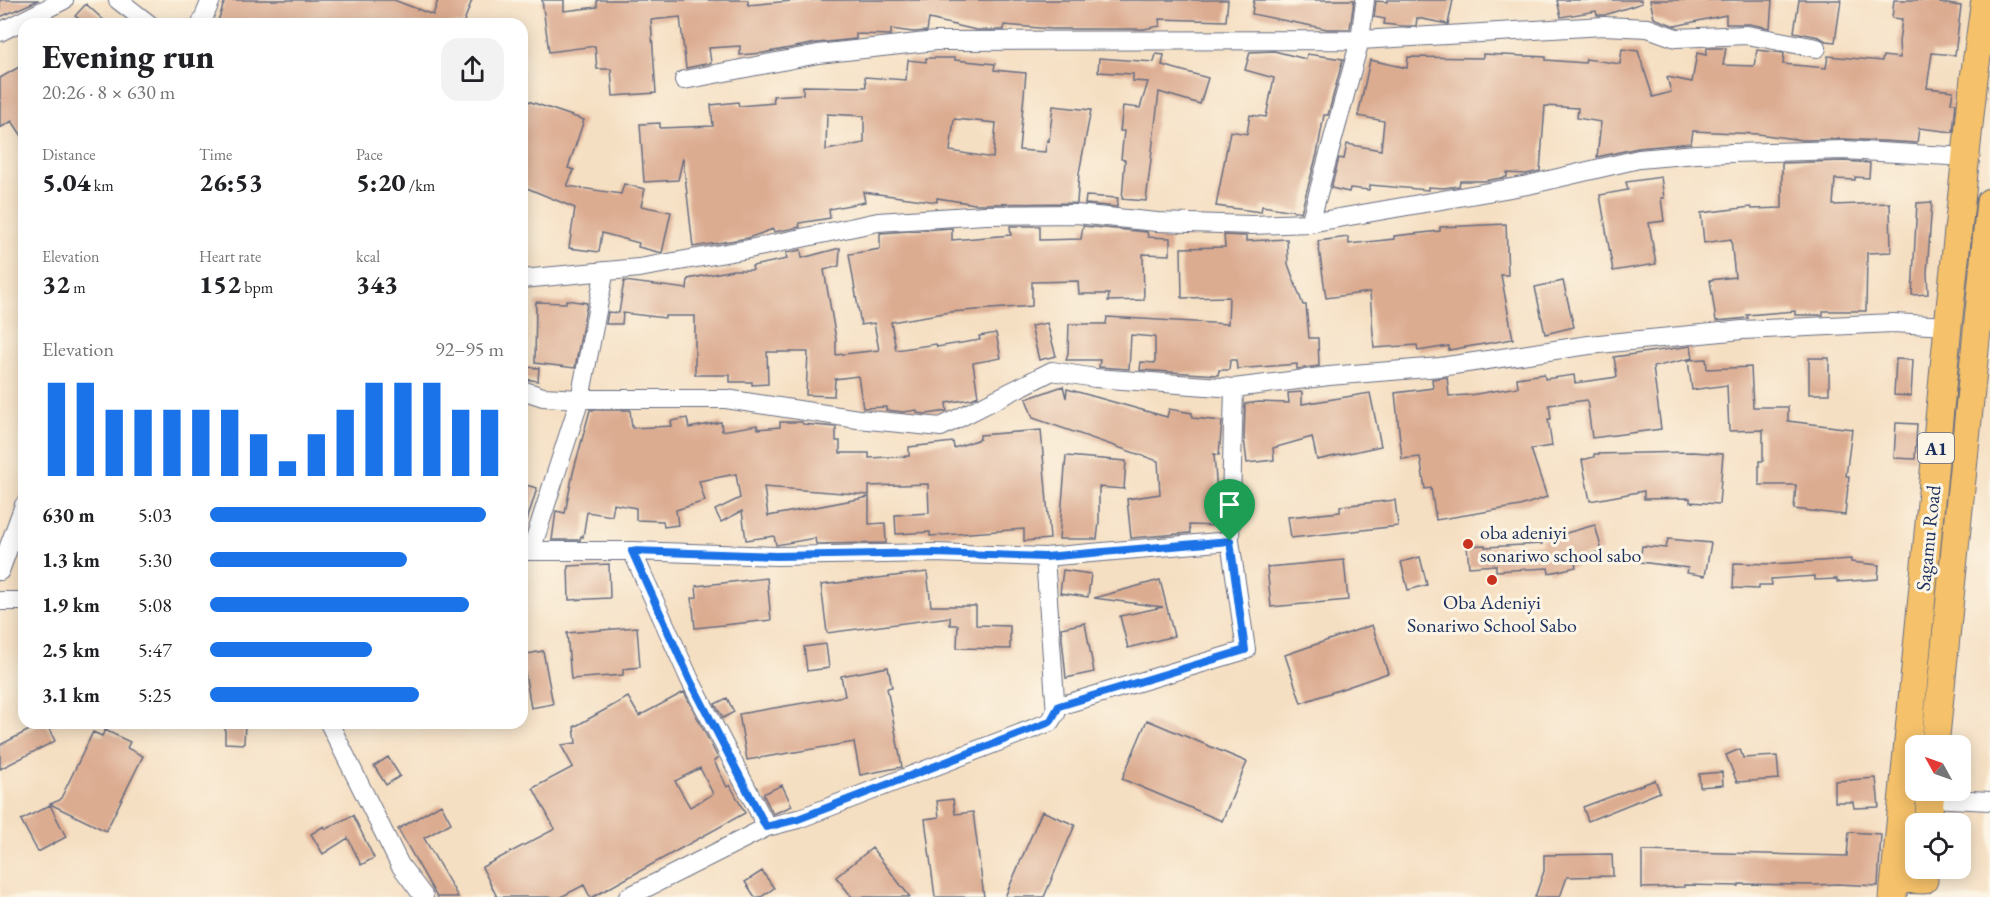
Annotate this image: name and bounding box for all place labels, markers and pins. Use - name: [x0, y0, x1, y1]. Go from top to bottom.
- pin: [1204, 479, 1255, 541]
- place label: oba adeniyi sonariwo school sabo: [1480, 519, 1642, 568]
- marker: oba adeniyi sonariwo school sabo: [1461, 537, 1475, 551]
- marker: Oba Adeniyi Sonariwo School Sabo: [1485, 573, 1499, 587]
- place label: Oba Adeniyi Sonariwo School Sabo: [1407, 589, 1577, 638]

